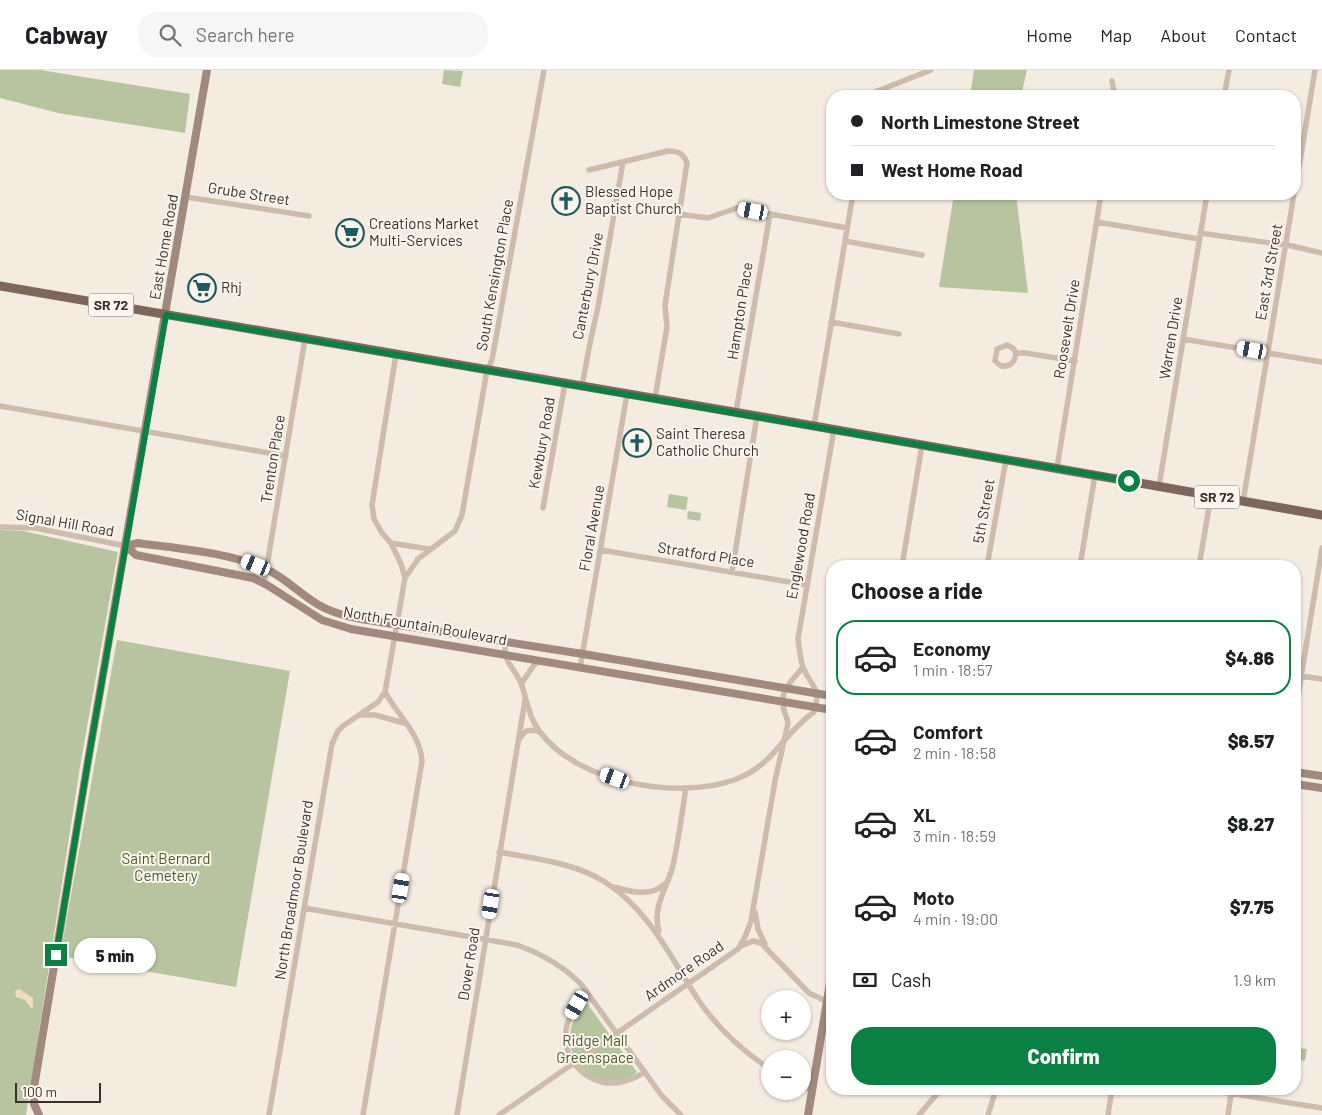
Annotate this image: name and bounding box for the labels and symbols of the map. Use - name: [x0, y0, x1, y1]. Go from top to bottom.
- street label: Grube Street: [207, 178, 291, 208]
- place label: Blessed Hope Baptist Church: [585, 182, 682, 217]
- church icon: Blessed Hope Baptist Church: [551, 186, 581, 216]
- street label: East Home Road: [145, 193, 181, 301]
- street label: South Kensington Place: [472, 197, 516, 352]
- car: [736, 201, 769, 221]
- place label: Creations Market Multi-Services: [369, 214, 479, 249]
- supermarket icon: Creations Market Multi-Services: [335, 218, 365, 248]
- street label: East 3rd Street: [1251, 222, 1285, 321]
- street label: Canterbury Drive: [568, 231, 606, 341]
- street label: Hampton Place: [722, 261, 756, 361]
- supermarket icon: Rhj: [187, 273, 217, 303]
- place label: Rhj: [221, 278, 242, 296]
- street label: Roosevelt Drive: [1049, 278, 1083, 380]
- road number: SR 72: [88, 294, 134, 316]
- street label: Warren Drive: [1155, 295, 1185, 380]
- car: [1235, 340, 1268, 360]
- street label: Kewbury Road: [524, 396, 558, 490]
- street label: Trenton Place: [256, 413, 288, 504]
- place label: Saint Theresa Catholic Church: [656, 424, 759, 459]
- church icon: Saint Theresa Catholic Church: [622, 428, 652, 458]
- route start: [1118, 470, 1140, 492]
- street label: 5th Street: [968, 477, 998, 545]
- street label: Floral Avenue: [575, 483, 607, 572]
- road number: SR 72: [1194, 486, 1240, 508]
- street label: Englewood Road: [782, 491, 818, 600]
- street label: Signal Hill Road: [15, 505, 116, 540]
- street label: Stratford Place: [656, 537, 756, 571]
- car: [239, 552, 272, 578]
- street label: North Fountain Boulevard: [342, 602, 508, 648]
- car: [598, 766, 631, 790]
- street label: North Broadmoor Boulevard: [270, 799, 316, 981]
- park label: Saint Bernard Cemetery: [122, 849, 210, 884]
- car: [391, 872, 410, 904]
- car: [481, 888, 500, 920]
- street label: Dover Road: [453, 926, 483, 1002]
- street label: Ardmore Road: [640, 936, 727, 1004]
- callout: 5 min: [74, 938, 156, 972]
- route end: [45, 944, 67, 966]
- car: [563, 988, 590, 1022]
- park label: Ridge Mall Greenspace: [556, 1031, 634, 1066]
- scale bar: [15, 1080, 101, 1103]

